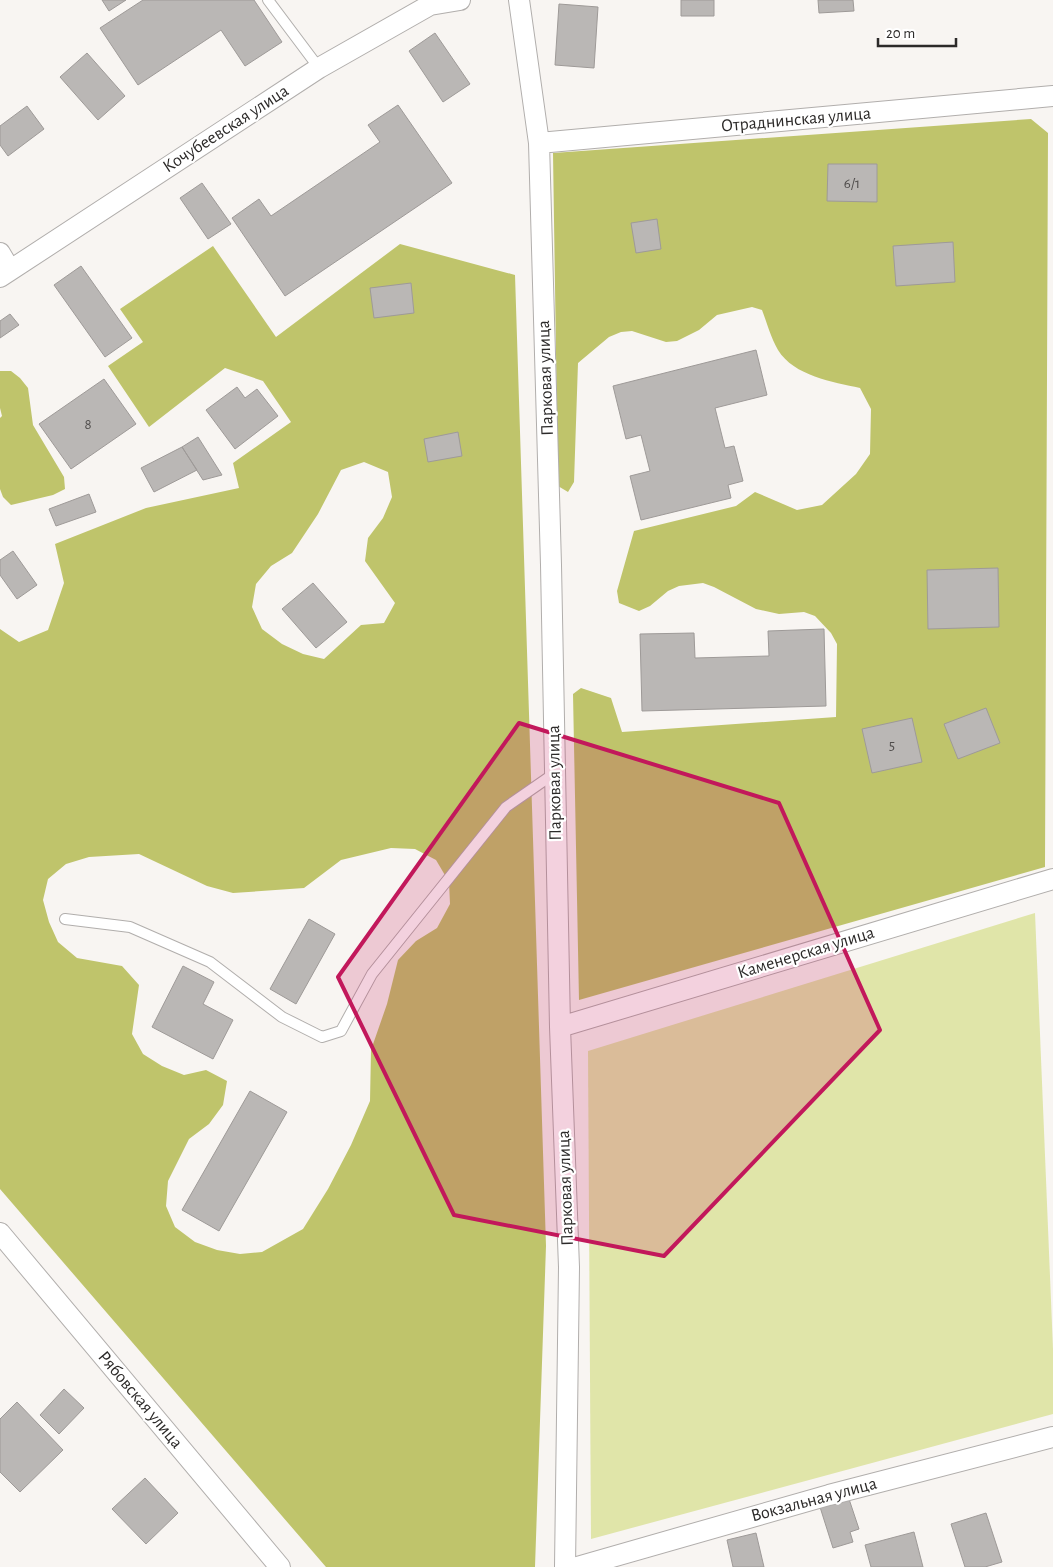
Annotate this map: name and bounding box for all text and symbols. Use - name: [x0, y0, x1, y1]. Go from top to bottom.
- scale bar: [878, 15, 956, 47]
- text: 20 m: [886, 26, 915, 41]
- street label: Кочубеевская улица: [159, 81, 292, 176]
- street label: Отраднинская улица: [720, 104, 872, 136]
- house number: 6/1: [844, 176, 860, 191]
- street label: Парковая улица: [535, 320, 557, 436]
- house number: 8: [84, 417, 92, 432]
- street label: Парковая улица: [545, 725, 565, 841]
- house number: 5: [889, 738, 895, 753]
- street label: Каменерская улица: [735, 924, 877, 982]
- street label: Парковая улица: [555, 1130, 577, 1246]
- street label: Рябовская улица: [94, 1347, 186, 1452]
- street label: Вокзальная улица: [749, 1475, 879, 1525]

